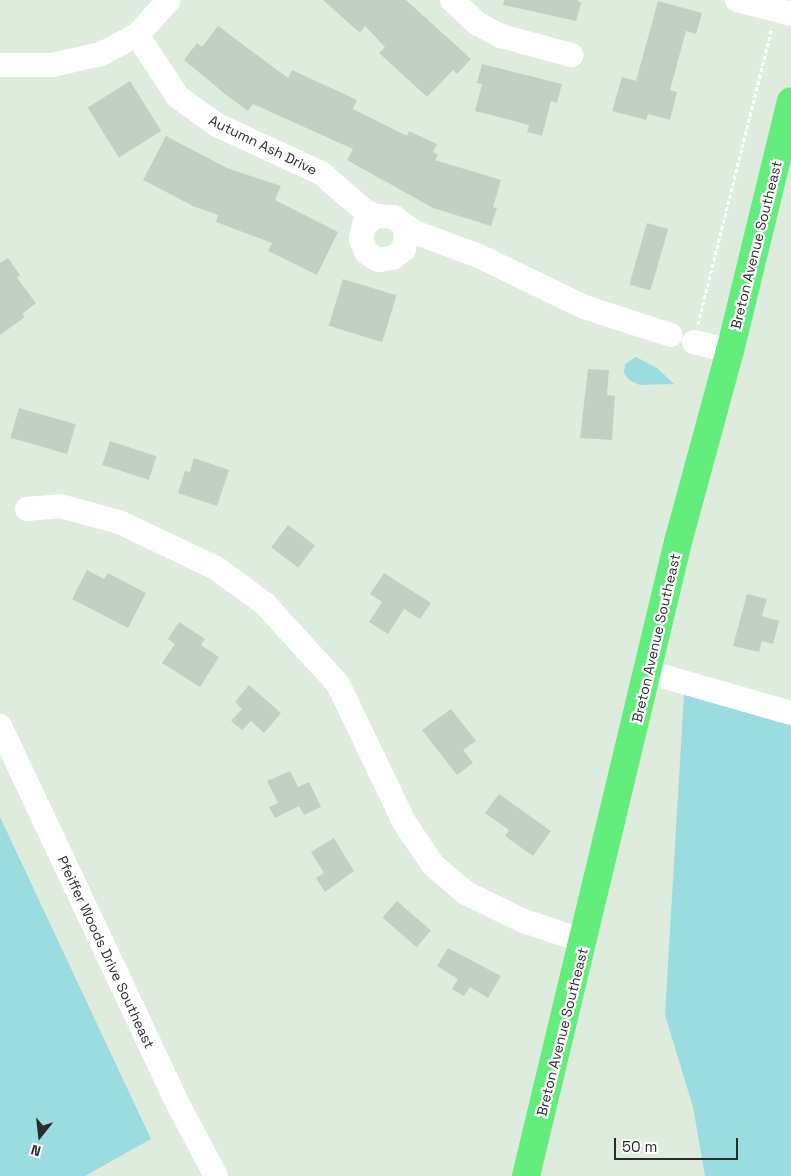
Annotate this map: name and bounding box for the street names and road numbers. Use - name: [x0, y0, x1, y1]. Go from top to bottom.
- street label: Autumn Ash Drive: [206, 111, 320, 179]
- street label: Breton Avenue Southeast: [727, 159, 785, 331]
- street label: Breton Avenue Southeast: [628, 552, 684, 724]
- street label: Pfeiffer Woods Drive Southeast: [54, 853, 158, 1051]
- street label: Breton Avenue Southeast: [533, 946, 591, 1118]

